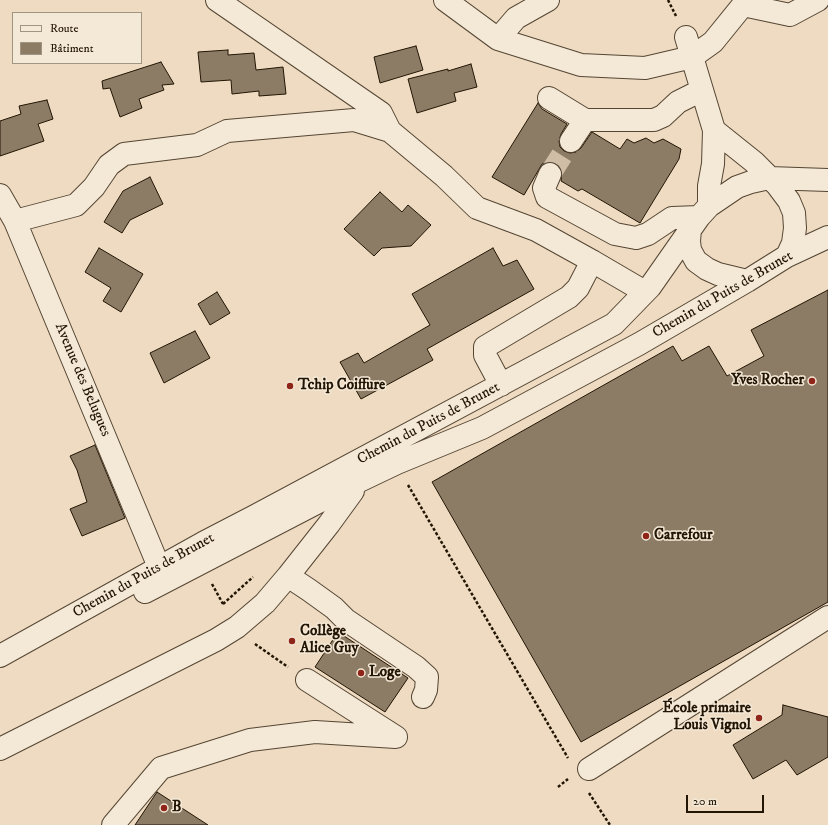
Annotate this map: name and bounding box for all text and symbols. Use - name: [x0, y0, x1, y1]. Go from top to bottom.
- legend: [12, 12, 142, 64]
- text: Route: [50, 21, 78, 36]
- text: Bâtiment: [50, 41, 94, 56]
- street label: Chemin du Puits de Brunet: [650, 247, 796, 343]
- street label: Avenue des Belugues: [50, 321, 114, 439]
- place label: Yves Rocher: [731, 372, 804, 390]
- marker: Yves Rocher: [807, 376, 817, 386]
- place label: Tchip Coiffure: [298, 377, 385, 395]
- street label: Chemin du Puits de Brunet: [355, 379, 503, 469]
- marker: Tchip Coiffure: [285, 381, 295, 391]
- place label: Carrefour: [654, 527, 713, 545]
- street label: Chemin du Puits de Brunet: [70, 530, 218, 622]
- marker: Carrefour: [641, 531, 651, 541]
- place label: Collège Alice Guy: [300, 623, 359, 658]
- marker: Collège Alice Guy: [287, 636, 297, 646]
- place label: Loge: [369, 664, 401, 682]
- marker: Loge: [356, 668, 366, 678]
- place label: École primaire Louis Vignol: [663, 700, 751, 735]
- marker: École primaire Louis Vignol: [754, 713, 764, 723]
- scale bar: [688, 787, 766, 813]
- text: 20 m: [693, 794, 717, 809]
- place label: B: [172, 799, 181, 817]
- marker: B: [159, 803, 169, 813]

